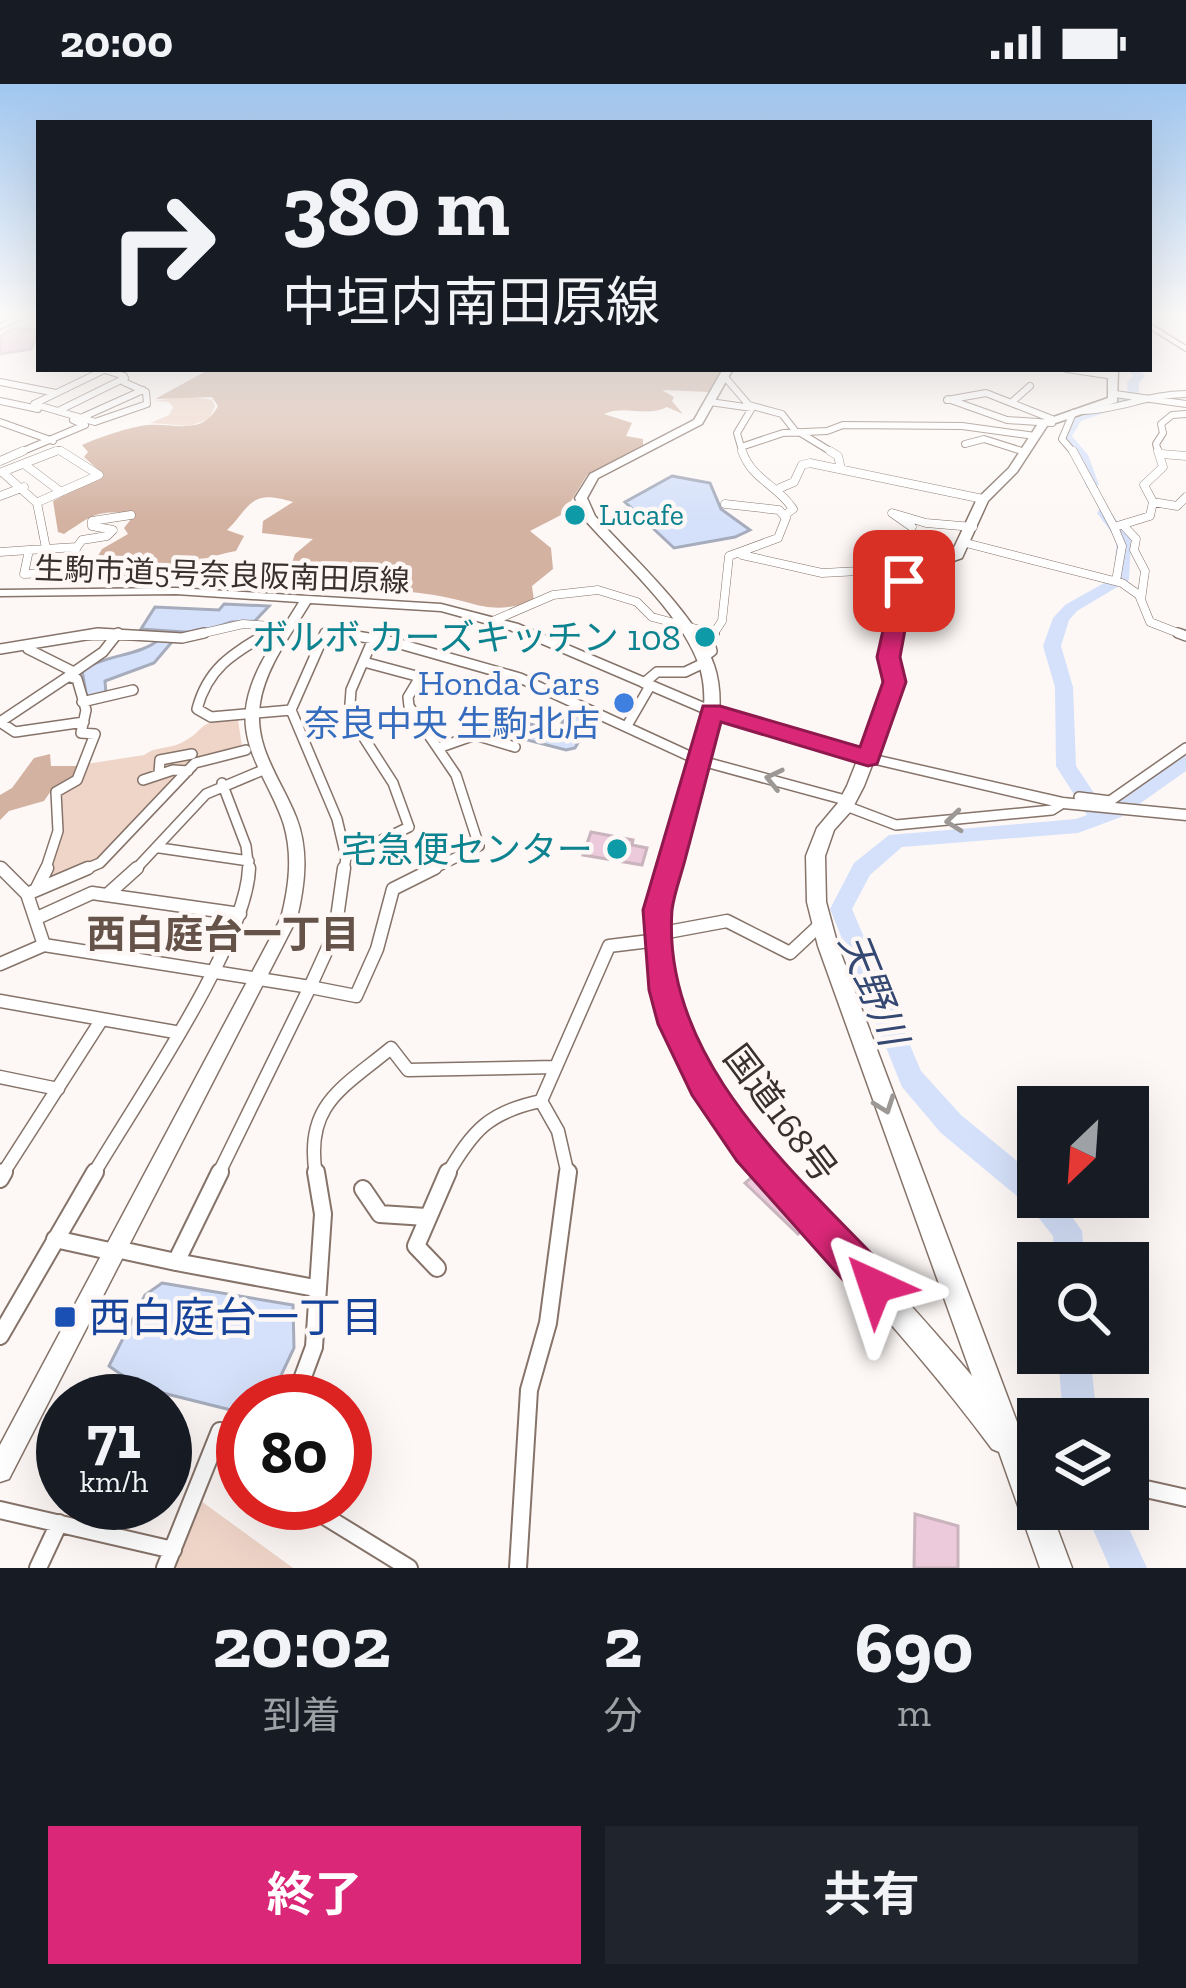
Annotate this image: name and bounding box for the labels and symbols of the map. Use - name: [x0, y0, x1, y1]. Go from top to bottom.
- place label: Lucafe: [599, 497, 684, 533]
- marker: Lucafe: [562, 502, 588, 528]
- pin: [853, 530, 955, 632]
- street label: 生駒市道5号奈良阪南田原線: [34, 550, 410, 600]
- place label: ボルボ カーズキッチン 108: [252, 616, 681, 659]
- marker: ボルボ カーズキッチン 108: [692, 624, 718, 650]
- place label: Honda Cars 奈良中央 生駒北店: [304, 661, 600, 745]
- marker: Honda Cars 奈良中央 生駒北店: [611, 690, 637, 716]
- one-way arrow: [764, 768, 784, 793]
- one-way arrow: [944, 807, 964, 833]
- place label: 宅急便センター: [341, 828, 593, 871]
- marker: 宅急便センター: [604, 836, 630, 862]
- district label: 西白庭台一丁目: [86, 911, 360, 958]
- water label: 天野川: [830, 926, 919, 1056]
- street label: 国道168号: [715, 1036, 846, 1190]
- north arrow: [1017, 1086, 1149, 1218]
- one-way arrow: [871, 1094, 896, 1115]
- position arrow: [812, 1223, 938, 1349]
- place label: 西白庭台一丁目: [89, 1292, 383, 1343]
- marker: 西白庭台一丁目: [52, 1304, 78, 1330]
- speed limit sign: 80: [216, 1374, 372, 1530]

